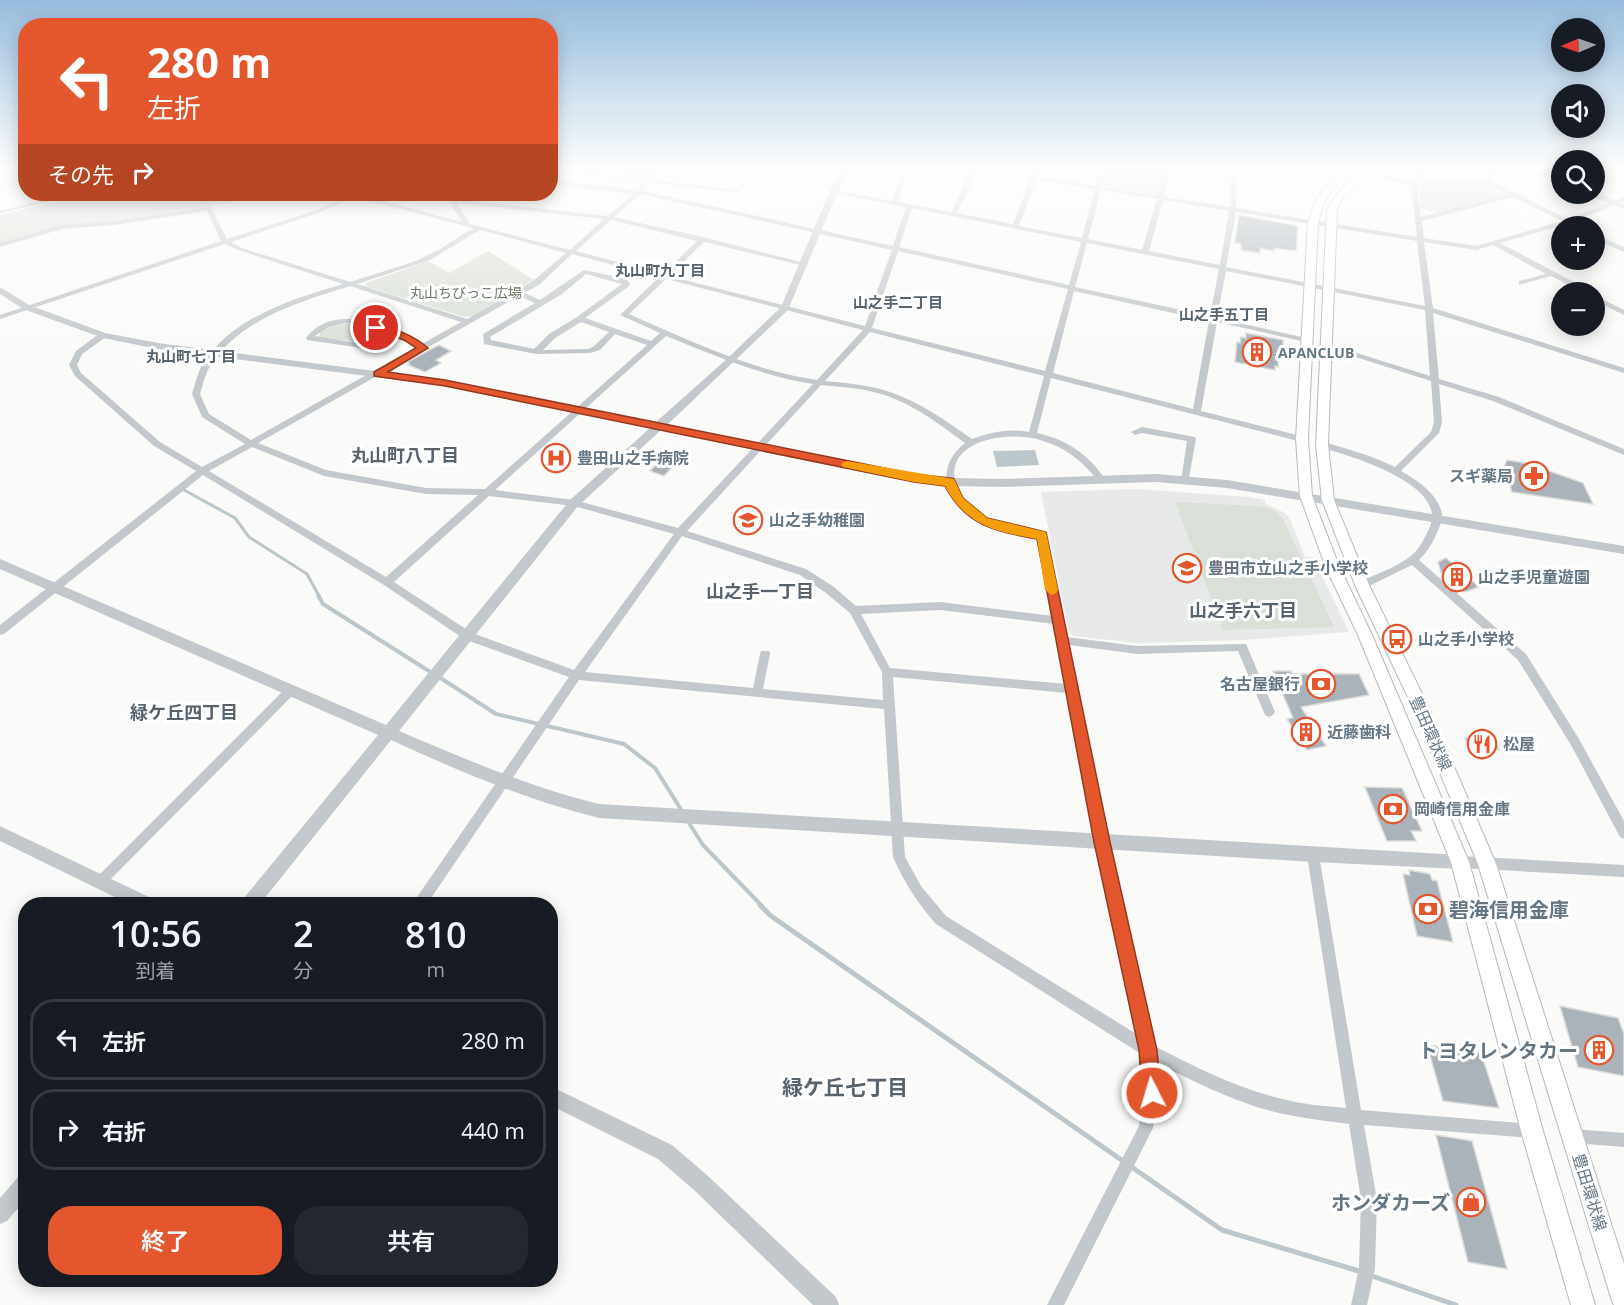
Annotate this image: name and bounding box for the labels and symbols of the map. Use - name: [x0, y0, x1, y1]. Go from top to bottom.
- north arrow: [1551, 18, 1605, 72]
- district label: 丸山町九丁目: [615, 260, 705, 280]
- park label: 丸山ちびっこ広場: [410, 283, 522, 302]
- district label: 山之手二丁目: [853, 292, 943, 312]
- pin: [350, 302, 401, 353]
- district label: 山之手五丁目: [1179, 304, 1269, 324]
- building icon: APANCLUB: [1241, 336, 1273, 368]
- place label: APANCLUB: [1278, 343, 1354, 362]
- district label: 丸山町七丁目: [146, 346, 236, 366]
- hospital icon: 豊田山之手病院: [540, 442, 572, 474]
- district label: 丸山町八丁目: [351, 443, 459, 467]
- place label: 豊田山之手病院: [577, 447, 689, 469]
- pharmacy icon: スギ薬局: [1518, 460, 1550, 492]
- place label: スギ薬局: [1449, 465, 1513, 487]
- school or university icon: 山之手幼稚園: [732, 504, 764, 536]
- place label: 山之手幼稚園: [769, 509, 865, 531]
- school or university icon: 豊田市立山之手小学校: [1171, 552, 1203, 584]
- place label: 豊田市立山之手小学校: [1208, 557, 1368, 579]
- building icon: 山之手児童遊園: [1441, 561, 1473, 593]
- place label: 山之手児童遊園: [1478, 566, 1590, 588]
- district label: 山之手一丁目: [706, 579, 814, 603]
- district label: 山之手六丁目: [1189, 598, 1297, 622]
- bus stop icon: 山之手小学校: [1381, 623, 1413, 655]
- place label: 山之手小学校: [1418, 628, 1514, 650]
- bank icon: 名古屋銀行: [1305, 668, 1337, 700]
- place label: 名古屋銀行: [1220, 673, 1300, 695]
- street label: 豊田環状線: [1405, 692, 1457, 774]
- district label: 緑ケ丘四丁目: [130, 700, 238, 724]
- building icon: 近藤歯科: [1290, 716, 1322, 748]
- place label: 近藤歯科: [1327, 721, 1391, 743]
- restaurant icon: 松屋: [1466, 728, 1498, 760]
- place label: 松屋: [1503, 733, 1535, 755]
- bank icon: 岡崎信用金庫: [1377, 793, 1409, 825]
- place label: 岡崎信用金庫: [1414, 798, 1510, 820]
- bank icon: 碧海信用金庫: [1412, 893, 1444, 925]
- place label: 碧海信用金庫: [1449, 896, 1569, 923]
- building icon: トヨタレンタカー: [1583, 1034, 1615, 1066]
- place label: トヨタレンタカー: [1418, 1037, 1578, 1064]
- position arrow: [1120, 1061, 1184, 1125]
- district label: 緑ケ丘七丁目: [782, 1073, 908, 1101]
- street label: 豊田環状線: [1568, 1151, 1612, 1233]
- shop icon: ホンダカーズ: [1455, 1186, 1487, 1218]
- place label: ホンダカーズ: [1331, 1189, 1450, 1216]

